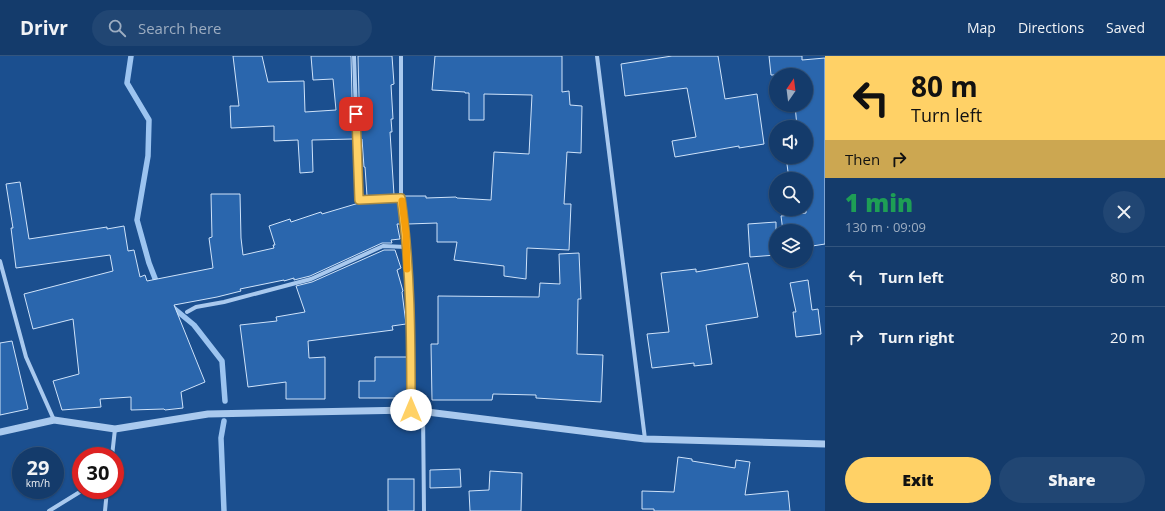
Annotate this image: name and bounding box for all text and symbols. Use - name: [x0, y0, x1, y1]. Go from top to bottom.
- search box: [92, 10, 372, 46]
- text: Drivr: [20, 15, 68, 41]
- icon: search: [106, 17, 128, 39]
- text: Search here: [138, 18, 222, 38]
- text: Map: [967, 18, 996, 37]
- text: Directions: [1018, 18, 1084, 37]
- text: Saved: [1106, 18, 1145, 37]
- text: 80 m: [911, 67, 978, 105]
- north arrow: [769, 68, 813, 112]
- map controls: [769, 68, 813, 268]
- icon: left: [845, 72, 897, 124]
- pin: [339, 97, 373, 131]
- icon: arrive: [345, 103, 367, 125]
- text: Turn left: [911, 103, 982, 127]
- button: sound: [769, 120, 813, 164]
- icon: right: [888, 148, 910, 170]
- text: Then: [845, 149, 880, 169]
- button: search: [769, 172, 813, 216]
- text: 1 min: [845, 186, 913, 219]
- button: close: [1103, 191, 1145, 233]
- text: 130 m · 09:09: [845, 218, 926, 236]
- button: layers: [769, 224, 813, 268]
- icon: left: [845, 266, 867, 288]
- text: Turn left: [879, 267, 944, 287]
- text: 80 m: [1110, 267, 1145, 287]
- icon: right: [845, 326, 867, 348]
- text: Turn right: [879, 327, 954, 347]
- text: 20 m: [1110, 327, 1145, 347]
- position arrow: [390, 389, 432, 431]
- speed limit sign: 30: [72, 447, 124, 499]
- text: 29: [27, 454, 49, 481]
- button: Exit: [845, 457, 991, 503]
- button: Share: [999, 457, 1145, 503]
- text: km/h: [26, 476, 50, 490]

